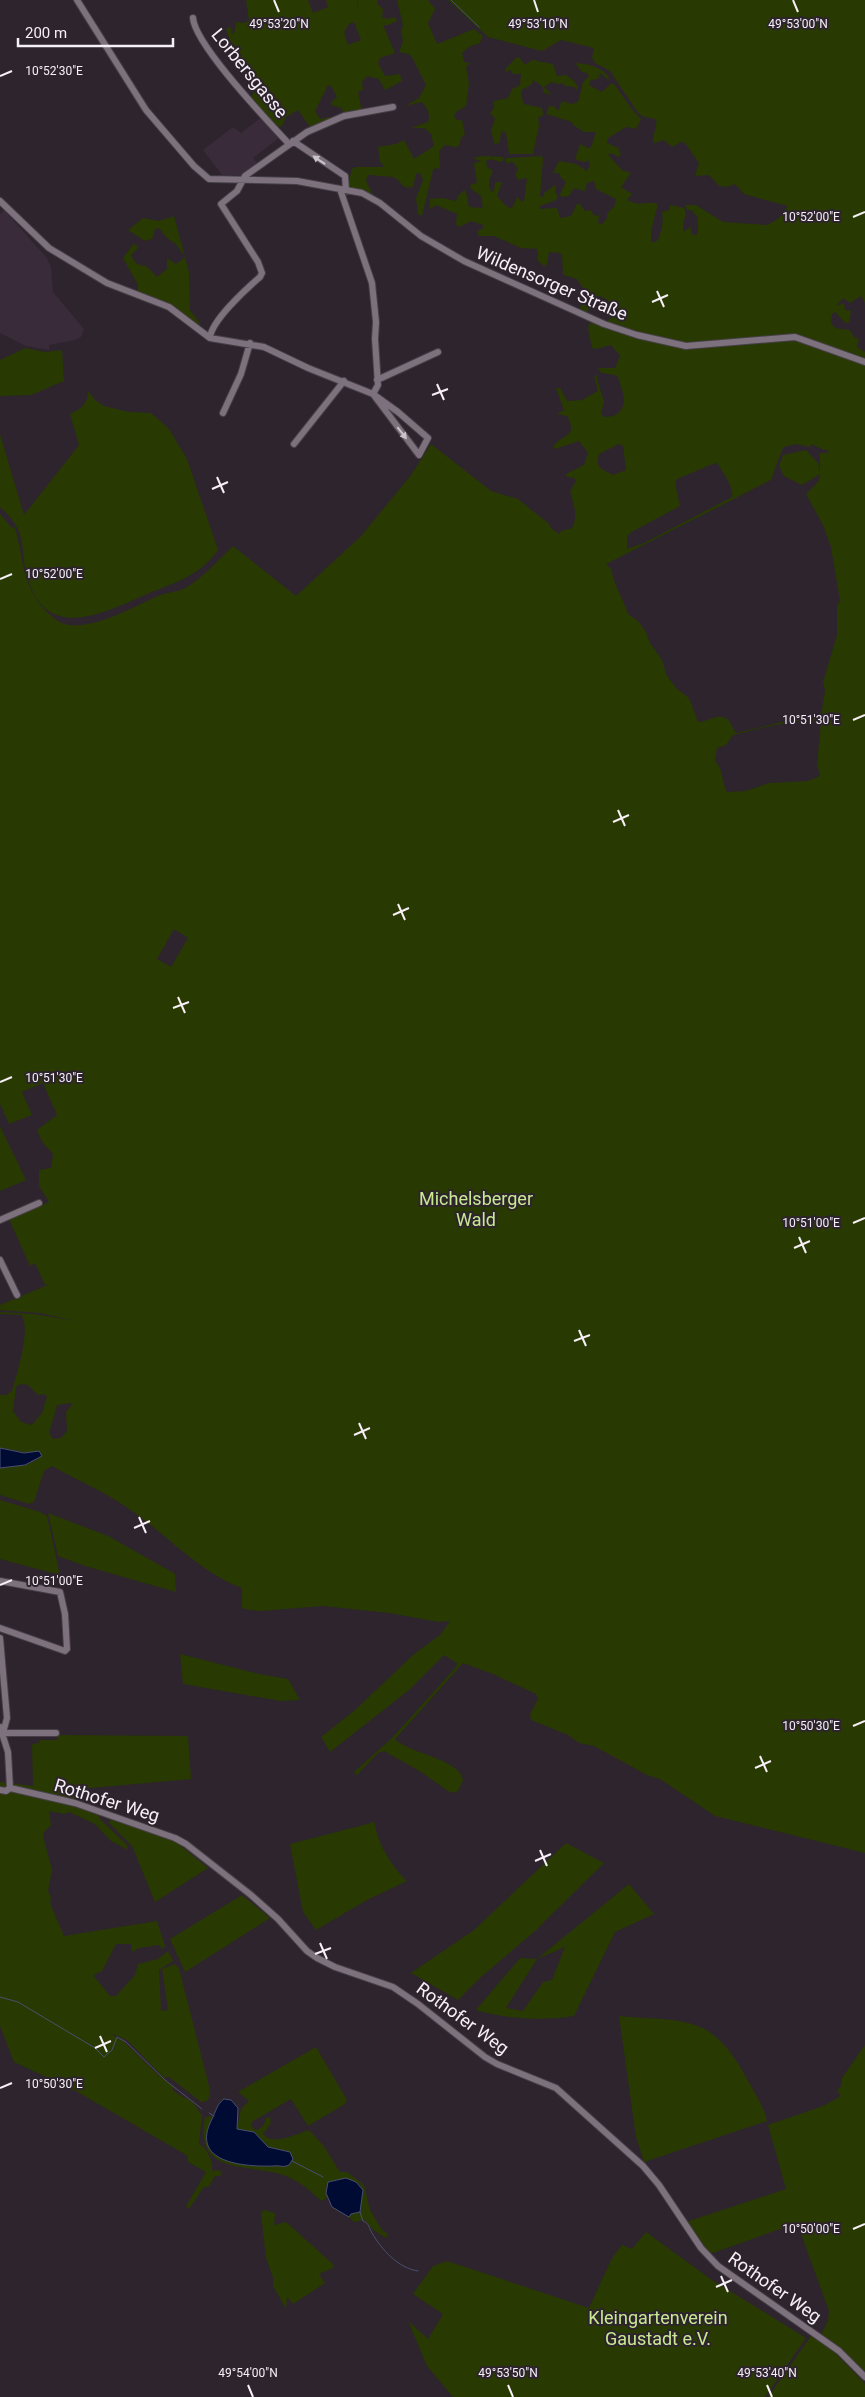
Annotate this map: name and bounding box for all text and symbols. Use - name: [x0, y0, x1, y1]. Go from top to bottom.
- scale bar: [18, 15, 172, 47]
- text: 49°53'20"N: [249, 17, 309, 31]
- text: 49°53'10"N: [508, 17, 568, 31]
- text: 49°53'00"N: [768, 17, 828, 31]
- text: 200 m: [25, 24, 67, 42]
- street label: Lorbersgasse: [208, 24, 292, 122]
- text: 10°52'30"E: [25, 64, 83, 78]
- one-way arrow: [312, 155, 325, 164]
- text: 10°52'00"E: [782, 210, 840, 224]
- street label: Wildensorger Straße: [473, 242, 631, 324]
- one-way arrow: [396, 426, 407, 439]
- text: 10°52'00"E: [25, 567, 83, 581]
- text: 10°51'30"E: [782, 713, 840, 727]
- text: 10°51'30"E: [25, 1071, 83, 1085]
- park label: Michelsberger Wald: [419, 1188, 533, 1230]
- text: 10°51'00"E: [782, 1216, 840, 1230]
- text: 10°51'00"E: [25, 1574, 83, 1588]
- text: 10°50'30"E: [782, 1719, 840, 1733]
- street label: Rothofer Weg: [52, 1774, 162, 1826]
- street label: Rothofer Weg: [413, 1977, 513, 2059]
- text: 10°50'30"E: [25, 2077, 83, 2091]
- text: 10°50'00"E: [782, 2222, 840, 2236]
- street label: Rothofer Weg: [724, 2247, 826, 2327]
- park label: Kleingartenverein Gaustadt e.V.: [588, 2307, 728, 2349]
- text: 49°54'00"N: [218, 2366, 278, 2380]
- text: 49°53'50"N: [478, 2366, 538, 2380]
- text: 49°53'40"N: [737, 2366, 797, 2380]

